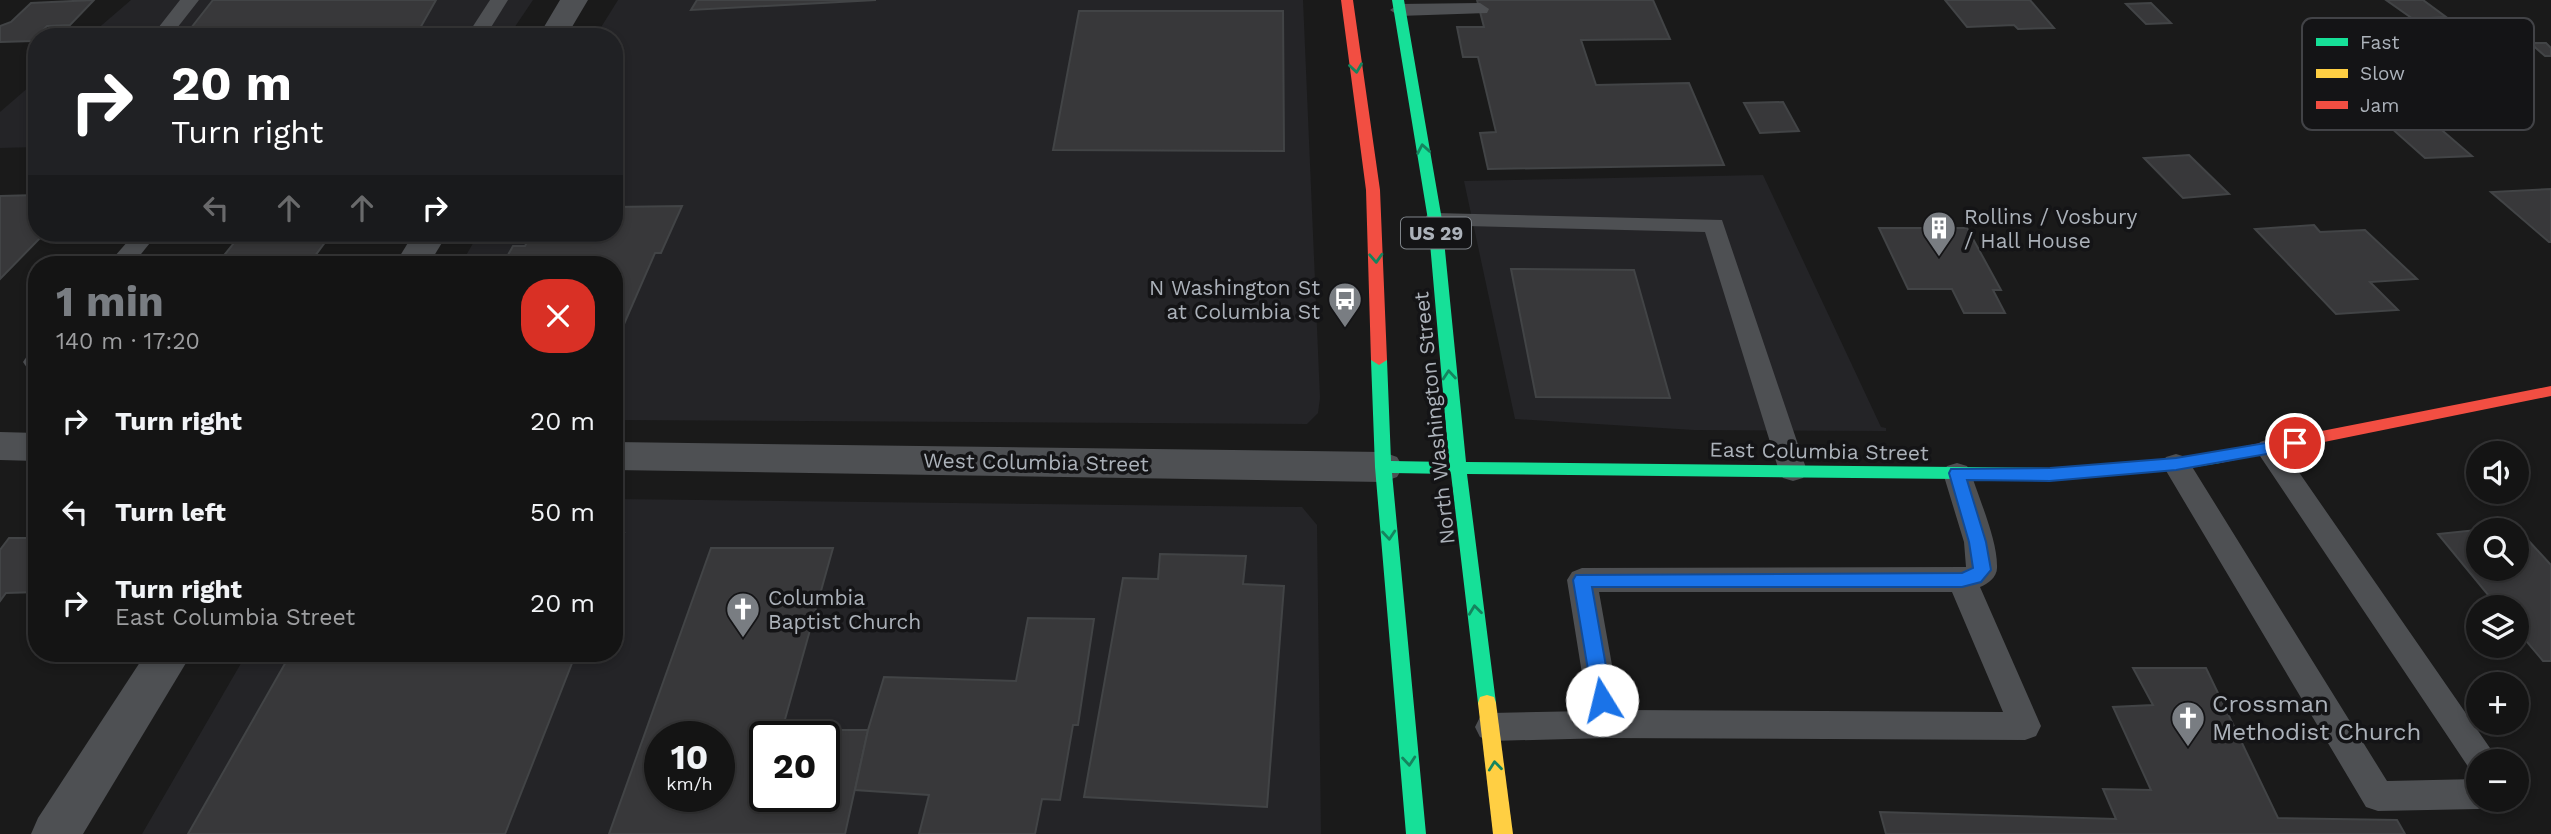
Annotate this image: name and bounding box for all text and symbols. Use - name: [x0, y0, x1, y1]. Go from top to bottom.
- legend: [2302, 18, 2534, 130]
- text: Fast: [2360, 31, 2399, 54]
- text: 20 m: [171, 54, 292, 112]
- icon: right: [56, 56, 147, 147]
- one-way arrow: [1349, 62, 1364, 74]
- text: Slow: [2360, 62, 2405, 85]
- text: Jam: [2360, 94, 2399, 117]
- text: Turn right: [171, 113, 323, 151]
- one-way arrow: [1416, 143, 1431, 155]
- icon: left: [197, 189, 235, 227]
- icon: ahead: [270, 189, 308, 227]
- icon: ahead: [343, 189, 381, 227]
- icon: right: [416, 189, 454, 227]
- place label: Rollins / Vosbury / Hall House: [1964, 204, 2137, 253]
- building icon: Rollins / Vosbury / Hall House: [1920, 209, 1958, 258]
- road number: US 29: [1401, 218, 1471, 248]
- one-way arrow: [1368, 253, 1383, 264]
- place label: N Washington St at Columbia St: [1149, 275, 1320, 324]
- text: 1 min: [56, 277, 164, 326]
- button: close: [521, 279, 595, 353]
- bus stop icon: N Washington St at Columbia St: [1326, 280, 1364, 329]
- street label: North Washington Street: [1408, 290, 1460, 546]
- text: 140 m · 17:20: [56, 328, 200, 355]
- one-way arrow: [1442, 369, 1457, 381]
- icon: right: [56, 402, 94, 440]
- text: Turn right: [115, 406, 242, 436]
- text: 20 m: [530, 406, 595, 436]
- pin: [2265, 413, 2325, 473]
- icon: arrive: [2276, 424, 2314, 462]
- street label: East Columbia Street: [1709, 437, 1929, 465]
- map controls: [2466, 441, 2529, 812]
- button: sound: [2466, 441, 2529, 504]
- street label: West Columbia Street: [923, 448, 1149, 476]
- icon: left: [56, 493, 94, 531]
- text: Turn left: [115, 497, 226, 527]
- text: 50 m: [530, 497, 595, 527]
- button: search: [2466, 518, 2529, 581]
- one-way arrow: [1381, 529, 1396, 540]
- text: Turn right: [115, 574, 242, 604]
- icon: right: [56, 584, 94, 622]
- place label: Columbia Baptist Church: [768, 585, 921, 634]
- text: 20 m: [530, 588, 595, 618]
- church icon: Columbia Baptist Church: [724, 590, 762, 639]
- button: layers: [2466, 595, 2529, 658]
- text: East Columbia Street: [115, 604, 355, 631]
- one-way arrow: [1468, 604, 1483, 616]
- position arrow: [1565, 663, 1639, 737]
- button: +: [2466, 672, 2529, 735]
- place label: Crossman Methodist Church: [2212, 690, 2421, 746]
- church icon: Crossman Methodist Church: [2169, 699, 2207, 748]
- speed limit sign: 20: [749, 721, 840, 812]
- text: 10: [671, 736, 708, 778]
- button: −: [2466, 749, 2529, 812]
- one-way arrow: [1401, 756, 1416, 767]
- one-way arrow: [1488, 760, 1503, 772]
- text: km/h: [666, 773, 713, 794]

